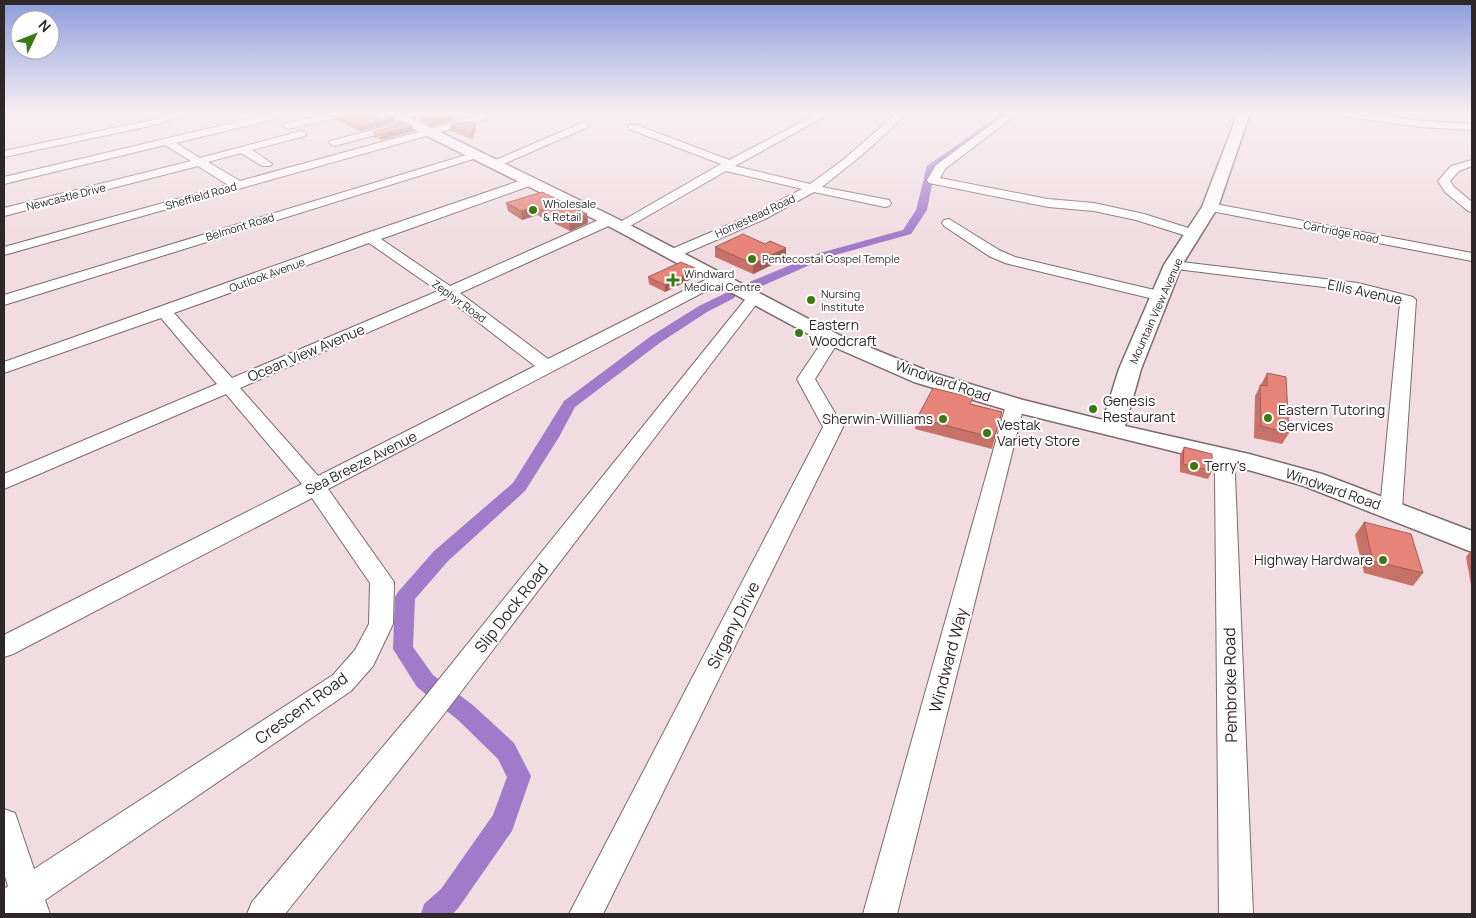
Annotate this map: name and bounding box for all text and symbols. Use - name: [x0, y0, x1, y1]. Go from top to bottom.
- north arrow: [10, 10, 60, 60]
- text: N: [34, 16, 55, 36]
- street label: Sheffield Road: [163, 178, 238, 213]
- street label: Newcastle Drive: [25, 179, 108, 214]
- street label: Homestead Road: [712, 190, 797, 241]
- place label: Wholesale & Retail: [543, 196, 597, 224]
- marker: Wholesale & Retail: [527, 204, 539, 216]
- street label: Belmont Road: [204, 209, 276, 244]
- street label: Cartridge Road: [1302, 217, 1380, 246]
- place label: Pentecostal Gospel Temple: [762, 251, 901, 266]
- marker: Pentecostal Gospel Temple: [746, 253, 758, 265]
- street label: Outlook Avenue: [227, 254, 307, 295]
- street label: Mountain View Avenue: [1125, 255, 1186, 366]
- place label: Windward Medical Centre: [684, 266, 762, 294]
- marker: Windward Medical Centre: [666, 273, 680, 287]
- street label: Ellis Avenue: [1326, 274, 1404, 309]
- street label: Zephyr Road: [429, 276, 490, 326]
- place label: Nursing Institute: [821, 286, 865, 314]
- marker: Nursing Institute: [805, 294, 817, 306]
- place label: Eastern Woodcraft: [809, 315, 877, 350]
- street label: Ocean View Avenue: [244, 319, 367, 386]
- marker: Eastern Woodcraft: [793, 327, 805, 339]
- street label: Windward Road: [893, 355, 994, 406]
- place label: Genesis Restaurant: [1103, 391, 1176, 426]
- place label: Eastern Tutoring Services: [1278, 400, 1385, 435]
- marker: Genesis Restaurant: [1087, 403, 1099, 415]
- place label: Sherwin-Williams: [822, 409, 933, 428]
- marker: Eastern Tutoring Services: [1262, 412, 1274, 424]
- marker: Sherwin-Williams: [937, 413, 949, 425]
- place label: Vestak Variety Store: [997, 415, 1080, 450]
- street label: Sea Breeze Avenue: [302, 426, 420, 499]
- marker: Vestak Variety Store: [981, 427, 993, 439]
- place label: Terry's: [1204, 456, 1246, 475]
- marker: Terry's: [1188, 460, 1200, 472]
- street label: Windward Road: [1283, 463, 1384, 514]
- place label: Highway Hardware: [1254, 550, 1373, 569]
- marker: Highway Hardware: [1377, 554, 1389, 566]
- street label: Slip Dock Road: [469, 559, 553, 657]
- street label: Sirgany Drive: [701, 577, 765, 673]
- street label: Windward Way: [923, 605, 973, 715]
- street label: Pembroke Road: [1218, 627, 1242, 743]
- street label: Crescent Road: [250, 667, 352, 749]

